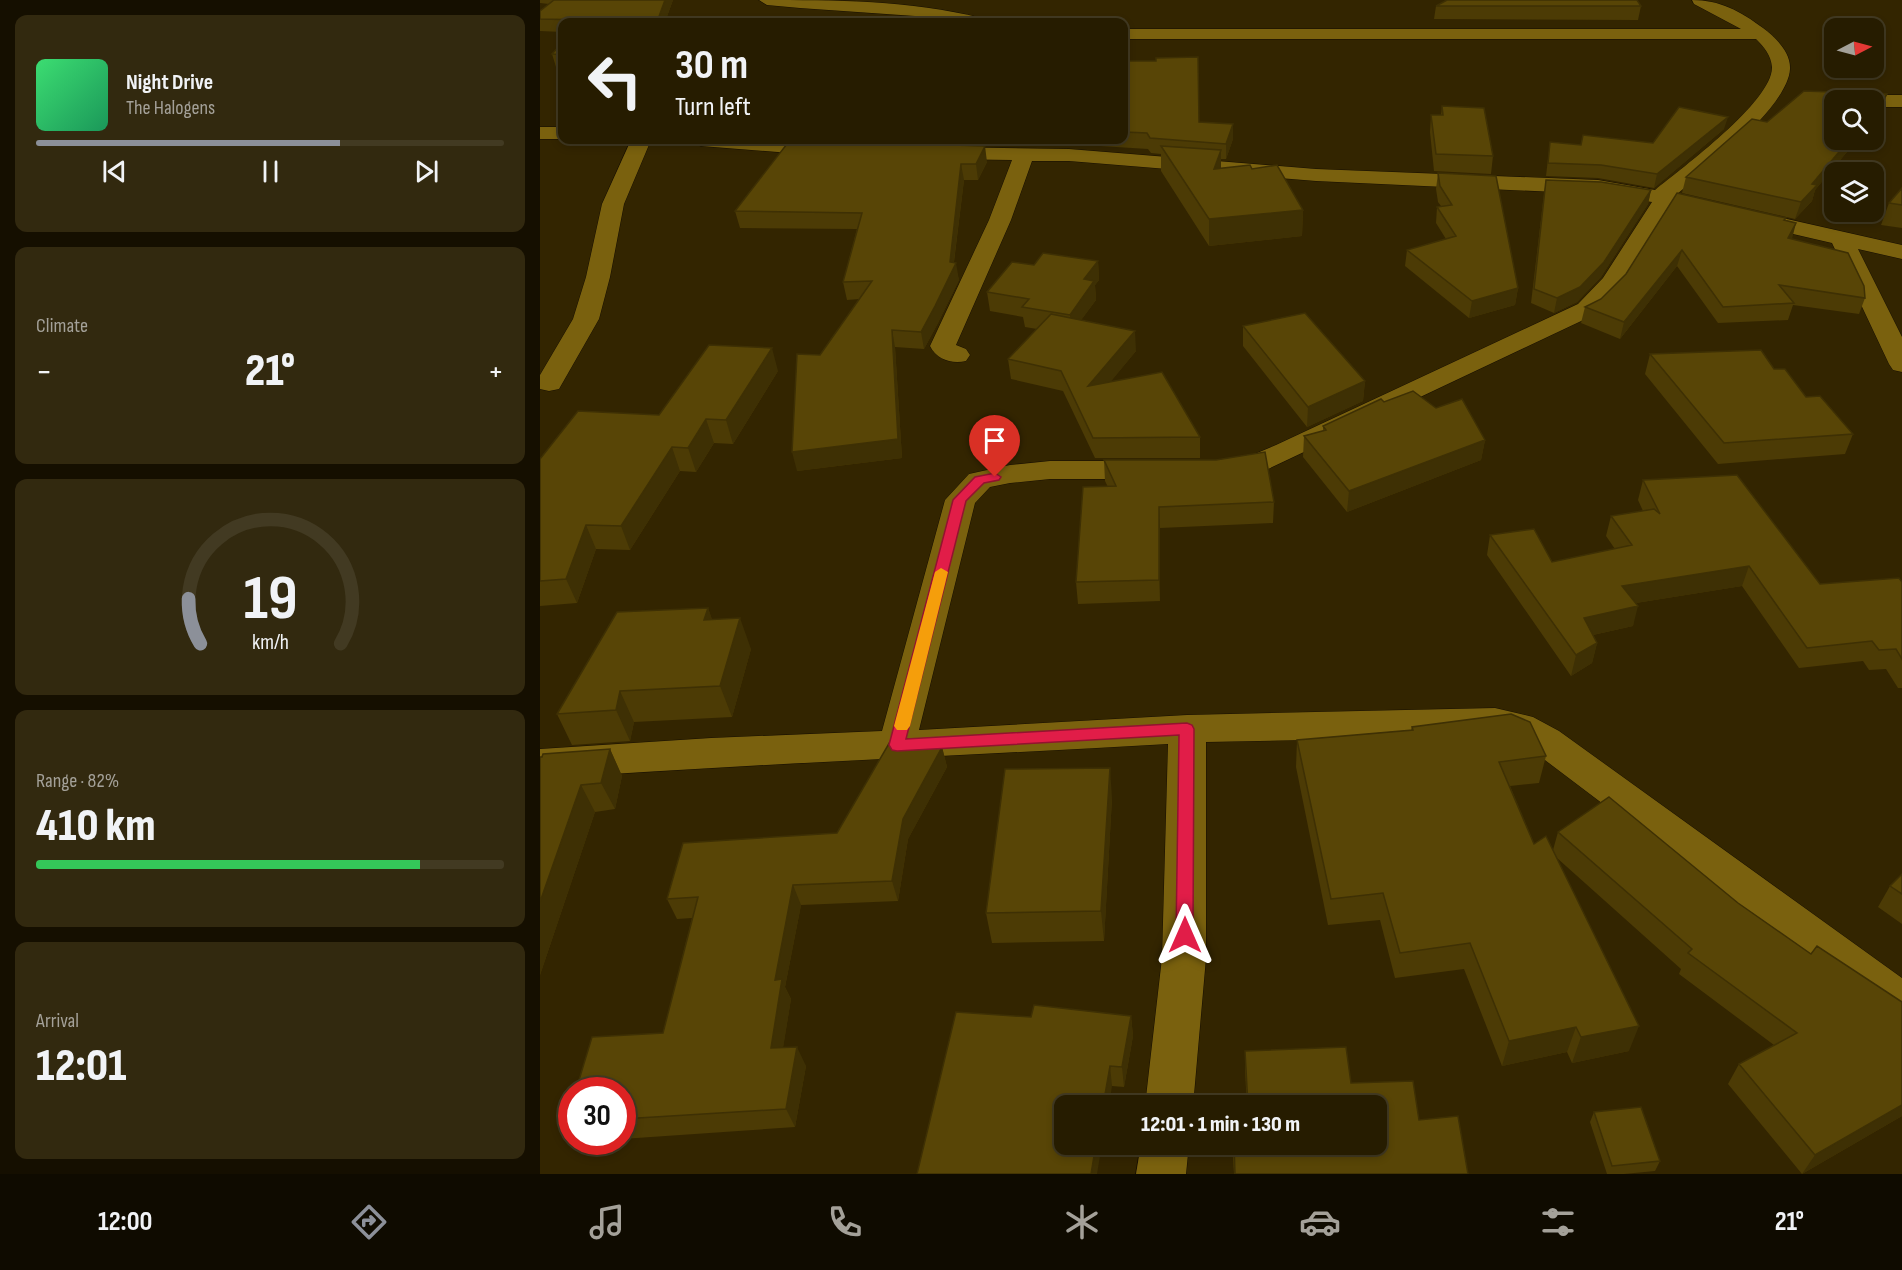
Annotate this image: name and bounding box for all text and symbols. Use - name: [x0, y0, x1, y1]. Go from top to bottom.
- north arrow: [1824, 18, 1884, 78]
- map controls: [1824, 18, 1884, 222]
- text: 30 m: [675, 40, 748, 91]
- icon: left: [576, 42, 654, 120]
- text: Night Drive: [126, 69, 213, 96]
- button: search: [1824, 90, 1884, 150]
- text: Turn left: [675, 91, 751, 123]
- text: The Halogens: [126, 96, 215, 120]
- icon: previous: [98, 155, 131, 188]
- icon: pause: [254, 155, 287, 188]
- icon: next: [410, 155, 443, 188]
- button: layers: [1824, 162, 1884, 222]
- text: Climate: [36, 314, 88, 338]
- text: 21°: [245, 344, 295, 399]
- text: −: [36, 352, 52, 392]
- text: +: [488, 352, 504, 392]
- pin: [969, 415, 1020, 477]
- icon: arrive: [978, 424, 1011, 457]
- text: 19: [243, 562, 297, 637]
- text: km/h: [251, 630, 289, 655]
- text: Range · 82%: [36, 769, 119, 793]
- text: 410 km: [36, 799, 156, 854]
- position arrow: [1153, 903, 1217, 967]
- text: Arrival: [36, 1009, 79, 1033]
- text: 12:01: [36, 1039, 127, 1094]
- speed limit sign: 30: [558, 1077, 636, 1155]
- text: 12:01 · 1 min · 130 m: [1141, 1111, 1300, 1138]
- icon: directions: [348, 1201, 390, 1243]
- icon: music: [586, 1201, 628, 1243]
- icon: phone: [824, 1201, 866, 1243]
- icon: climate: [1061, 1201, 1103, 1243]
- icon: car: [1299, 1201, 1341, 1243]
- icon: filters: [1537, 1201, 1579, 1243]
- text: 12:00: [98, 1206, 152, 1238]
- text: 21°: [1775, 1206, 1804, 1238]

